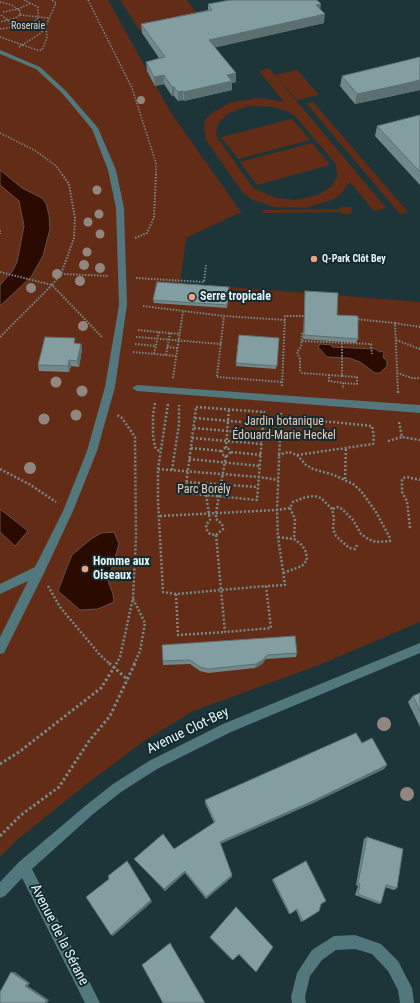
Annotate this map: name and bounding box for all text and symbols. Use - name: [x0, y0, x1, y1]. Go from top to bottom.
- park label: Roseraie: [11, 20, 45, 32]
- place label: Q-Park Clôt Bey: [322, 253, 386, 265]
- marker: Q-Park Clôt Bey: [309, 254, 319, 264]
- place label: Serre tropicale: [200, 290, 271, 304]
- marker: Serre tropicale: [187, 292, 197, 302]
- park label: Jardin botanique Édouard-Marie Heckel: [232, 415, 336, 443]
- park label: Parc Borély: [177, 483, 231, 497]
- place label: Homme aux Oiseaux: [93, 555, 150, 583]
- marker: Homme aux Oiseaux: [80, 564, 90, 574]
- street label: Avenue Clot-Bey: [144, 704, 232, 758]
- street label: Avenue de la Sérane: [26, 882, 92, 988]

